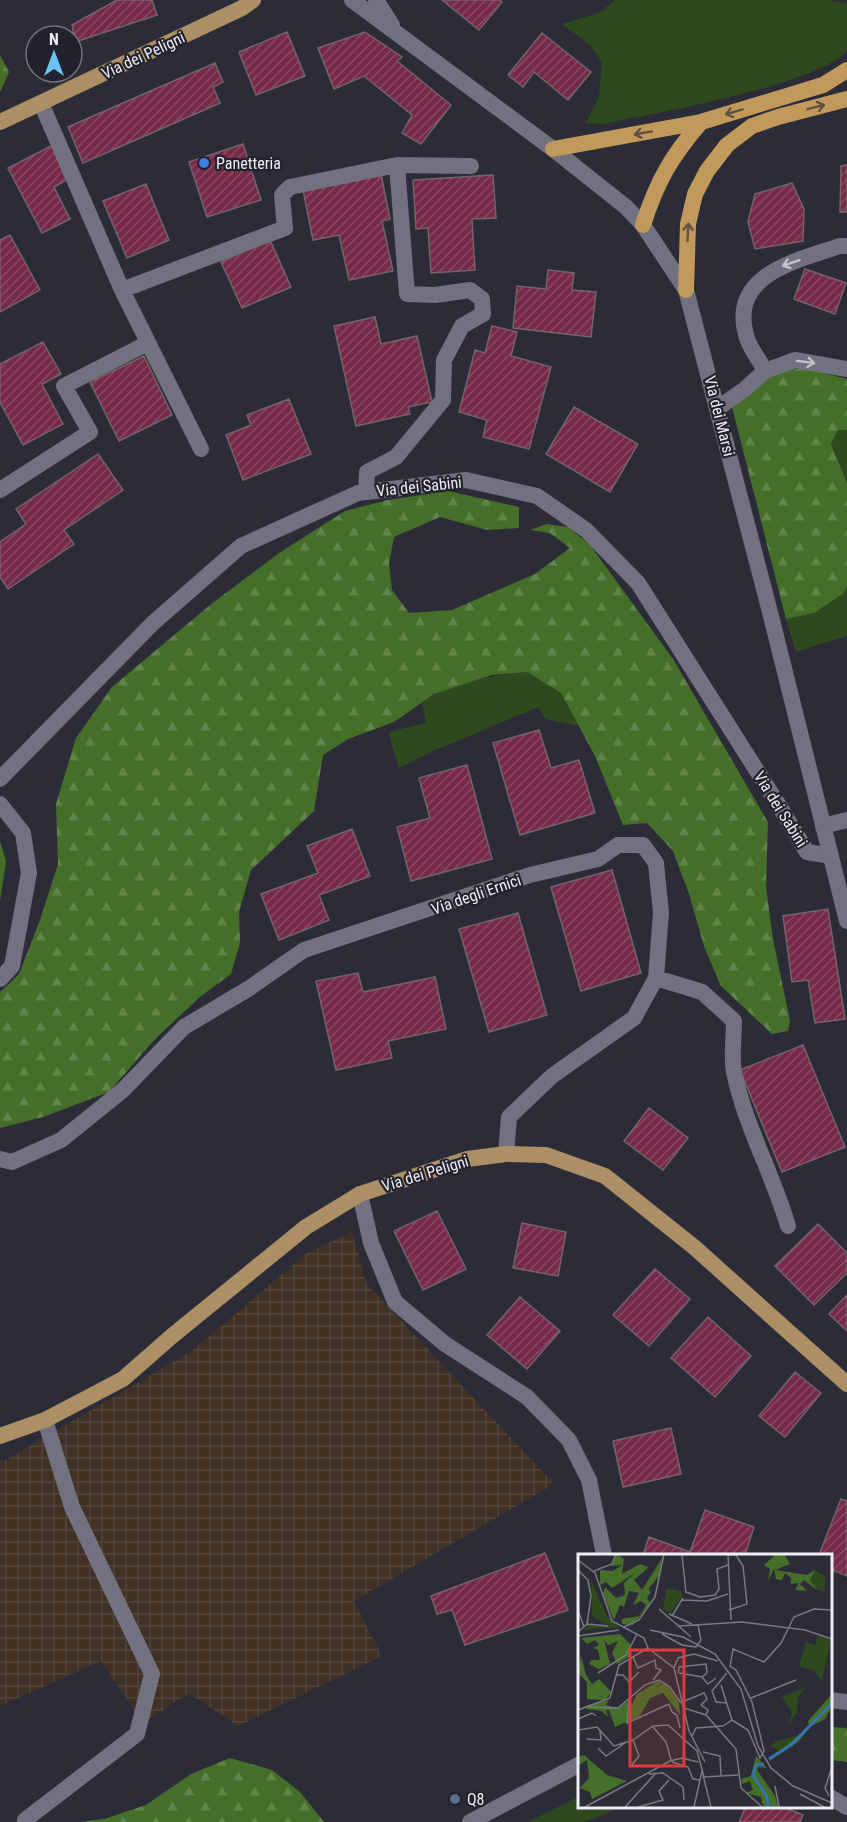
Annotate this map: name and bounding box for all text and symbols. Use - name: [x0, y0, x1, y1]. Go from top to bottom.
- north arrow: [24, 24, 84, 84]
- street label: Via dei Peligni: [99, 28, 188, 83]
- text: N: [49, 30, 59, 49]
- one-way arrow: [806, 101, 825, 113]
- one-way arrow: [725, 107, 744, 118]
- one-way arrow: [634, 128, 654, 139]
- place label: Panetteria: [216, 154, 281, 173]
- marker: Panetteria: [197, 156, 211, 170]
- one-way arrow: [683, 222, 694, 242]
- one-way arrow: [782, 258, 801, 269]
- one-way arrow: [795, 356, 815, 367]
- street label: Via dei Marsi: [700, 374, 739, 458]
- street label: Via dei Sabini: [375, 473, 463, 500]
- street label: Via dei Sabini: [750, 768, 811, 851]
- street label: Via degli Ernici: [429, 870, 524, 919]
- street label: Via dei Peligni: [379, 1151, 471, 1196]
- inset map: [578, 1554, 832, 1807]
- place label: Q8: [467, 1790, 485, 1809]
- marker: Q8: [448, 1792, 462, 1806]

